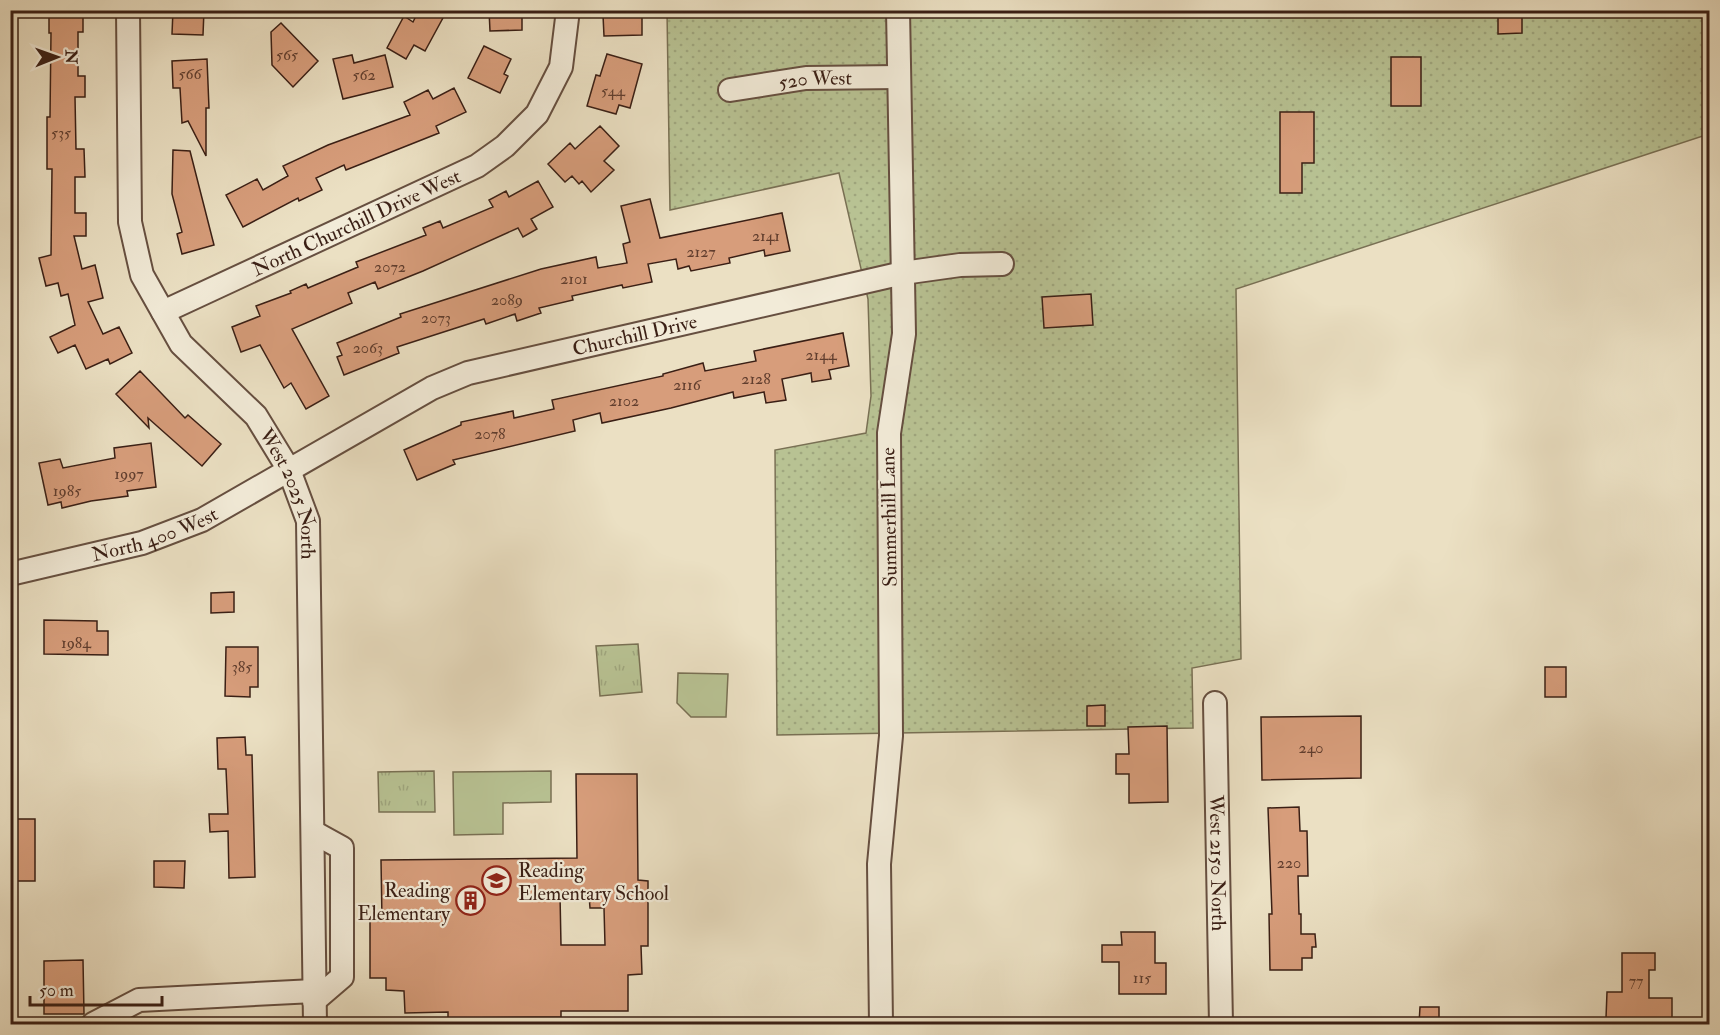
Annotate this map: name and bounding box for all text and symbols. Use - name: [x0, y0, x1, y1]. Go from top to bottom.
- north arrow: [27, 27, 87, 87]
- house number: 565: [276, 45, 298, 65]
- text: N: [61, 48, 81, 65]
- house number: 566: [178, 64, 202, 84]
- house number: 562: [352, 65, 376, 85]
- street label: 520 West: [777, 65, 853, 95]
- house number: 544: [601, 81, 626, 101]
- house number: 535: [51, 123, 71, 143]
- street label: North Churchill Drive West: [248, 163, 465, 281]
- house number: 2141: [752, 226, 780, 246]
- house number: 2127: [686, 242, 716, 262]
- house number: 2072: [374, 257, 406, 277]
- house number: 2101: [560, 269, 588, 289]
- house number: 2089: [491, 290, 523, 310]
- house number: 2073: [421, 308, 451, 328]
- street label: Churchill Drive: [570, 308, 699, 361]
- house number: 2063: [353, 338, 383, 358]
- house number: 2144: [805, 345, 838, 365]
- house number: 2128: [741, 369, 771, 389]
- house number: 2116: [673, 375, 702, 395]
- house number: 2102: [609, 391, 639, 411]
- street label: West 2025 North: [254, 423, 321, 560]
- house number: 2078: [474, 424, 506, 444]
- street label: Summerhill Lane: [875, 447, 903, 587]
- house number: 1997: [114, 464, 144, 484]
- house number: 1985: [53, 481, 81, 501]
- street label: North 400 West: [89, 501, 222, 567]
- house number: 1984: [61, 633, 92, 653]
- house number: 385: [232, 657, 252, 677]
- house number: 240: [1299, 738, 1323, 758]
- street label: West 2150 North: [1204, 794, 1232, 932]
- house number: 220: [1277, 853, 1301, 873]
- place label: Reading Elementary School: [518, 858, 669, 906]
- school or university icon: Reading Elementary School: [481, 865, 513, 897]
- place label: Reading Elementary: [357, 878, 451, 926]
- building icon: Reading Elementary: [455, 885, 487, 917]
- house number: 115: [1133, 968, 1151, 988]
- scale bar: [30, 969, 162, 1007]
- house number: 77: [1629, 971, 1644, 991]
- text: 50 m: [39, 979, 74, 1002]

